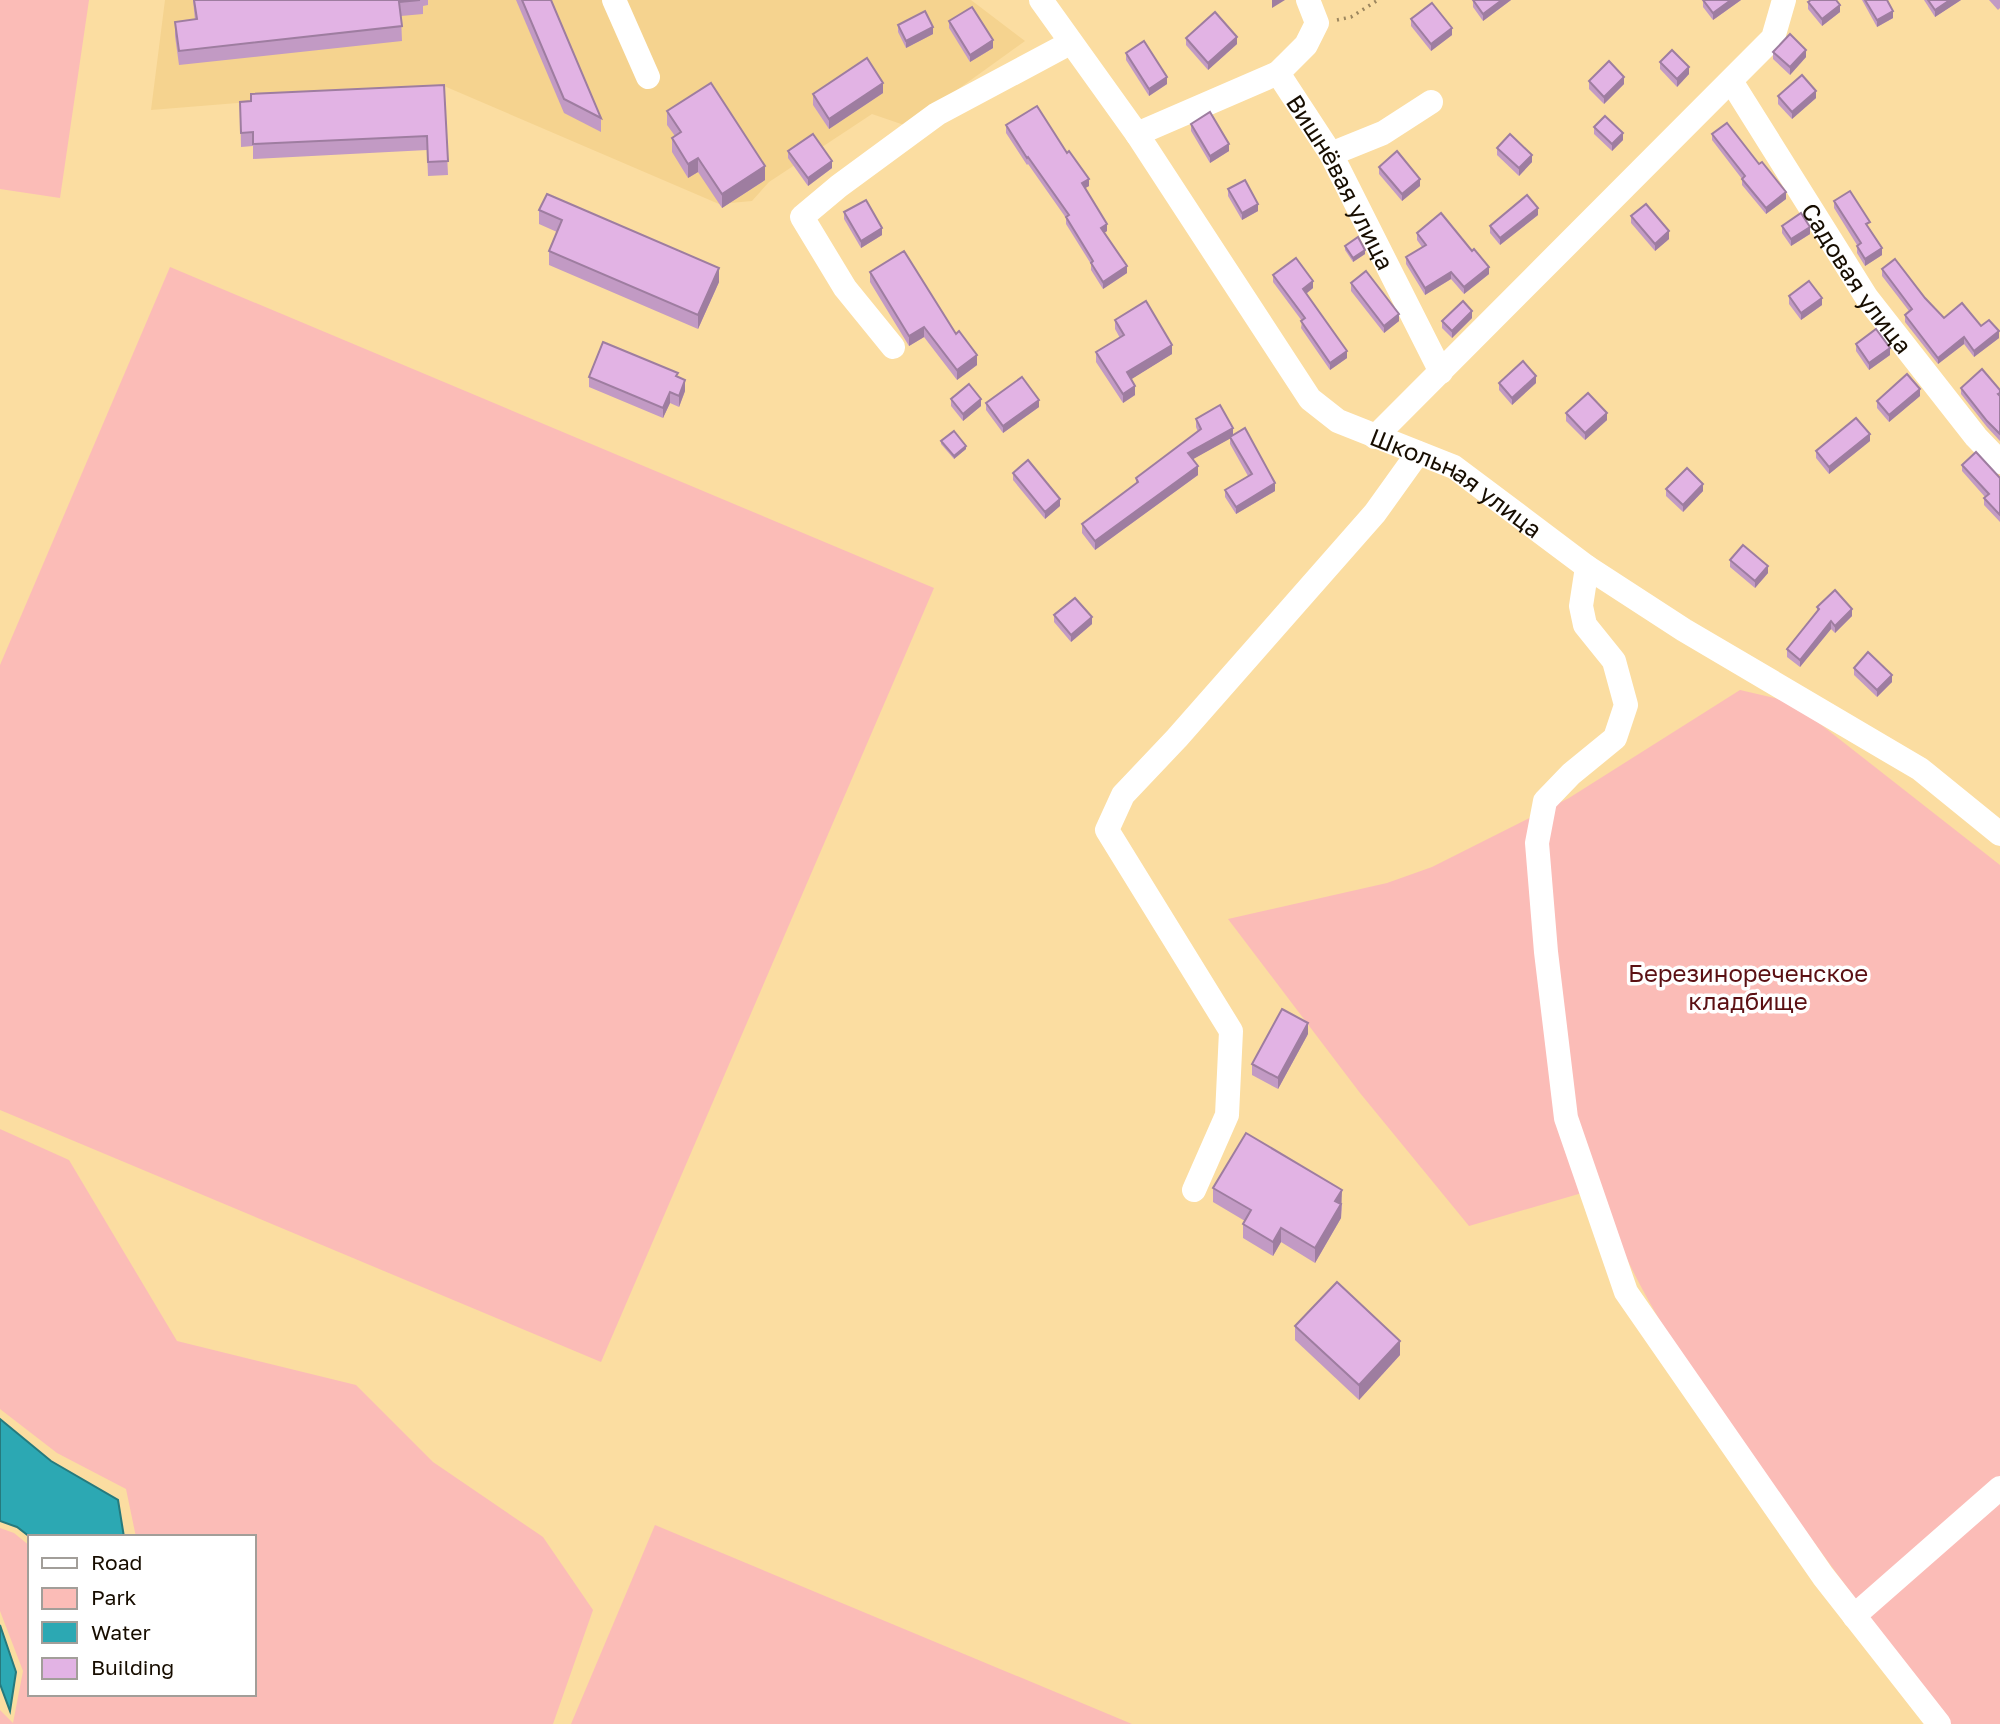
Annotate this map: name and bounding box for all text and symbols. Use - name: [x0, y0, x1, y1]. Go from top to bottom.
- street label: Вишнёвая улица: [1281, 89, 1401, 274]
- street label: Садовая улица: [1796, 197, 1919, 359]
- street label: Школьная улица: [1366, 421, 1548, 543]
- park label: Березинореченское кладбище: [1628, 958, 1868, 1015]
- legend: [28, 1535, 256, 1696]
- text: Road: [91, 1549, 142, 1575]
- text: Park: [91, 1584, 137, 1610]
- text: Water: [91, 1619, 151, 1645]
- text: Building: [91, 1654, 174, 1680]

